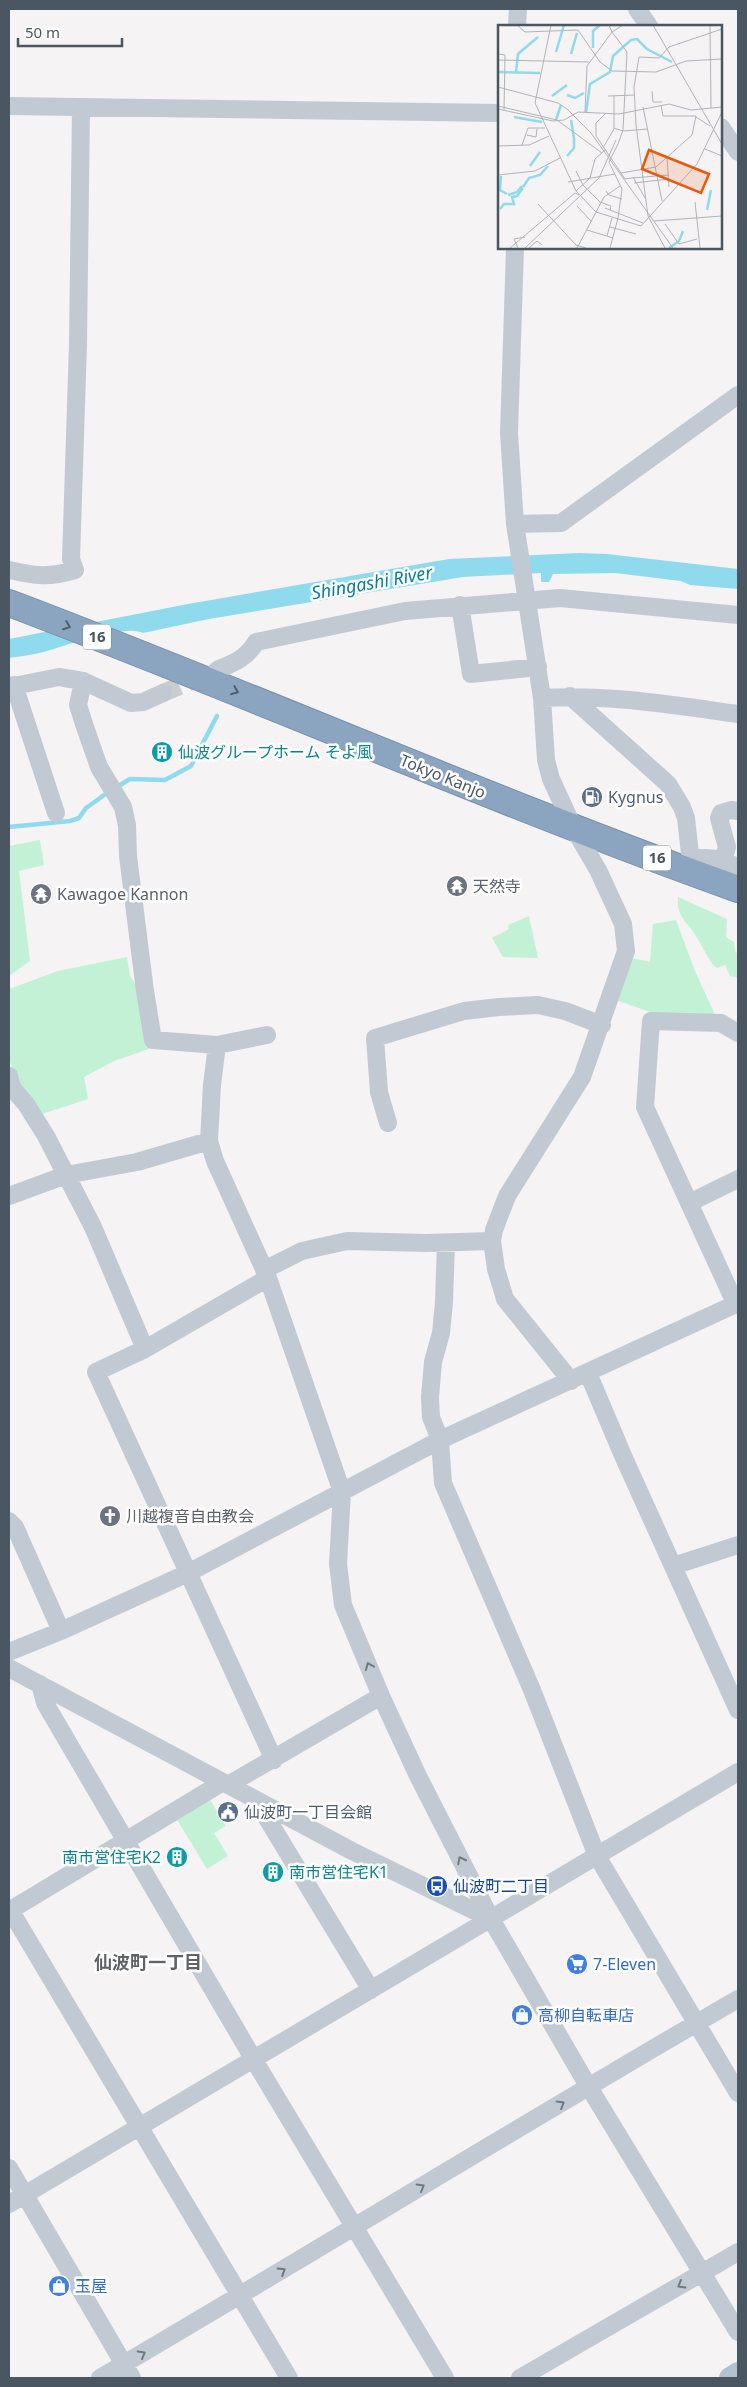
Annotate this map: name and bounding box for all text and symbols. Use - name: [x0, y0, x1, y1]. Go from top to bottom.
- scale bar: [18, 15, 121, 47]
- text: 50 m: [25, 22, 60, 42]
- inset map: [498, 25, 722, 249]
- water label: Shingashi River: [310, 559, 435, 604]
- one-way arrow: [62, 619, 71, 630]
- road number: 16: [83, 624, 111, 650]
- one-way arrow: [230, 684, 239, 695]
- building icon: 仙波グループホーム そよ風: [150, 740, 174, 764]
- place label: 仙波グループホーム そよ風: [178, 741, 373, 763]
- street label: Tokyo Kanjo: [397, 749, 489, 803]
- fuel station icon: Kygnus: [580, 785, 604, 809]
- place label: Kygnus: [608, 786, 663, 808]
- road number: 16: [643, 846, 671, 870]
- temple icon: 天然寺: [445, 874, 469, 898]
- place label: 天然寺: [473, 875, 521, 897]
- temple icon: Kawagoe Kannon: [29, 882, 53, 906]
- place label: Kawagoe Kannon: [57, 883, 188, 905]
- church icon: 川越複音自由教会: [98, 1504, 122, 1528]
- place label: 川越複音自由教会: [126, 1505, 254, 1527]
- one-way arrow: [364, 1662, 375, 1671]
- public building icon: 仙波町一丁目会館: [216, 1800, 240, 1824]
- place label: 仙波町一丁目会館: [244, 1801, 372, 1823]
- building icon: 南市営住宅K2: [165, 1845, 189, 1869]
- place label: 南市営住宅K2: [62, 1846, 161, 1868]
- one-way arrow: [457, 1857, 467, 1866]
- building icon: 南市営住宅K1: [261, 1860, 285, 1884]
- place label: 南市営住宅K1: [289, 1861, 388, 1883]
- bus stop icon: 仙波町二丁目: [425, 1874, 449, 1898]
- place label: 仙波町二丁目: [453, 1875, 549, 1897]
- district label: 仙波町一丁目: [94, 1950, 202, 1974]
- supermarket icon: 7-Eleven: [565, 1952, 589, 1976]
- place label: 7-Eleven: [593, 1953, 656, 1975]
- shop icon: 高柳自転車店: [510, 2003, 534, 2027]
- place label: 高柳自転車店: [538, 2004, 634, 2026]
- one-way arrow: [556, 2101, 565, 2111]
- one-way arrow: [416, 2183, 425, 2193]
- one-way arrow: [277, 2267, 286, 2277]
- shop icon: 玉屋: [47, 2274, 71, 2298]
- place label: 玉屋: [75, 2275, 107, 2297]
- one-way arrow: [677, 2279, 686, 2289]
- one-way arrow: [137, 2350, 146, 2360]

